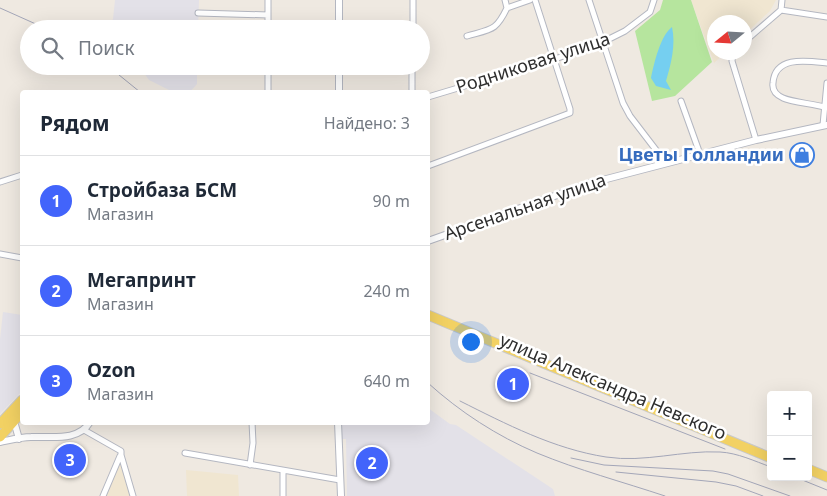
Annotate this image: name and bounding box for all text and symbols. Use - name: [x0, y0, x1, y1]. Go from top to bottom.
- north arrow: [707, 15, 752, 60]
- search box: [20, 20, 430, 75]
- street label: Родниковая улица: [453, 26, 613, 98]
- icon: search: [38, 34, 66, 62]
- text: Поиск: [78, 35, 134, 61]
- text: Рядом: [40, 109, 110, 137]
- text: Найдено: 3: [324, 112, 410, 134]
- place label: Цветы Голландии: [619, 142, 784, 166]
- shop icon: Цветы Голландии: [789, 142, 815, 168]
- street label: Арсенальная улица: [441, 167, 609, 245]
- text: Стройбаза БСМ: [87, 177, 237, 203]
- text: 1: [51, 190, 61, 212]
- text: 90 m: [373, 190, 410, 212]
- text: Магазин: [87, 203, 154, 225]
- text: Мегапринт: [87, 267, 196, 293]
- text: 2: [51, 280, 61, 302]
- text: 240 m: [363, 280, 410, 302]
- text: Магазин: [87, 293, 154, 315]
- street label: улица Александра Невского: [496, 327, 730, 445]
- your location: [458, 329, 484, 355]
- text: Ozon: [87, 357, 136, 383]
- pin: 1: [497, 365, 529, 403]
- text: 3: [51, 370, 61, 392]
- text: 640 m: [363, 370, 410, 392]
- text: Магазин: [87, 383, 154, 405]
- map controls: [767, 391, 812, 481]
- button: +: [767, 391, 812, 436]
- button: −: [767, 436, 812, 481]
- pin: 3: [54, 441, 86, 479]
- pin: 2: [356, 444, 388, 482]

